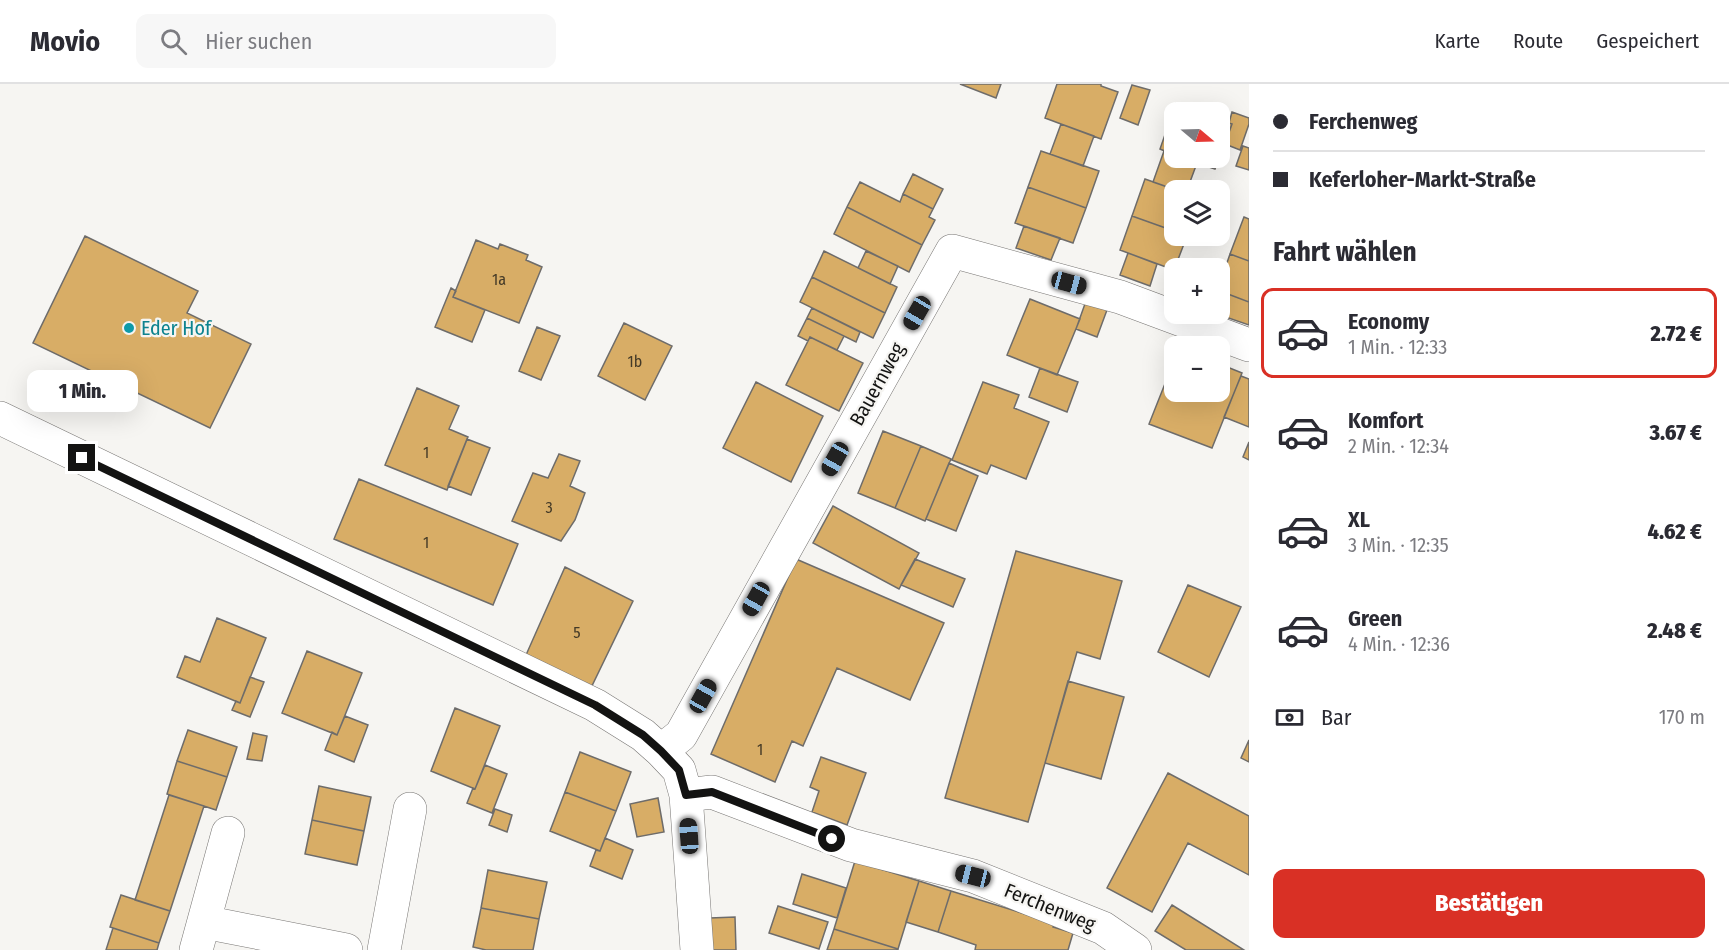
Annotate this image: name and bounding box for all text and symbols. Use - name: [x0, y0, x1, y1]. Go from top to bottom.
- search box: [136, 14, 556, 68]
- text: Movio: [30, 25, 100, 58]
- icon: search: [157, 25, 190, 58]
- text: Hier suchen: [205, 28, 312, 55]
- text: Karte: [1435, 28, 1480, 54]
- text: Route: [1513, 28, 1563, 54]
- text: Gespeichert: [1596, 28, 1699, 54]
- north arrow: [1164, 102, 1230, 168]
- map controls: [1164, 102, 1230, 402]
- text: Ferchenweg: [1309, 108, 1418, 135]
- text: Keferloher-Markt-Straße: [1309, 166, 1536, 193]
- button: layers: [1164, 180, 1230, 246]
- text: Fahrt wählen: [1273, 236, 1417, 268]
- button: +: [1164, 258, 1230, 324]
- house number: 1a: [492, 270, 506, 289]
- car: [1049, 270, 1089, 296]
- car: [900, 293, 934, 333]
- icon: car: [1276, 306, 1330, 360]
- text: Economy: [1348, 308, 1429, 335]
- place label: Eder Hof: [141, 316, 213, 340]
- text: 2.72 €: [1650, 320, 1702, 347]
- marker: Eder Hof: [122, 321, 136, 335]
- text: 1 Min. · 12:33: [1348, 335, 1447, 359]
- button: −: [1164, 336, 1230, 402]
- street label: Bauernweg: [844, 338, 910, 430]
- house number: 1b: [628, 352, 642, 371]
- callout: 1 Min.: [26, 371, 138, 413]
- text: 1 Min.: [59, 379, 106, 403]
- icon: car: [1276, 405, 1330, 459]
- text: Komfort: [1348, 407, 1423, 434]
- text: 3.67 €: [1649, 419, 1702, 446]
- text: 2 Min. · 12:34: [1348, 434, 1449, 458]
- car: [818, 439, 852, 479]
- house number: 1: [423, 443, 429, 462]
- route end: [68, 444, 95, 471]
- house number: 3: [545, 498, 553, 517]
- icon: car: [1276, 504, 1330, 558]
- text: XL: [1348, 506, 1370, 533]
- text: 4.62 €: [1647, 518, 1702, 545]
- house number: 1: [423, 533, 429, 552]
- text: 3 Min. · 12:35: [1348, 533, 1449, 557]
- car: [739, 579, 773, 619]
- icon: car: [1276, 603, 1330, 657]
- text: Green: [1348, 605, 1402, 632]
- text: 2.48 €: [1647, 617, 1702, 644]
- house number: 5: [573, 623, 581, 642]
- text: 4 Min. · 12:36: [1348, 632, 1450, 656]
- car: [686, 676, 720, 716]
- icon: cash: [1273, 701, 1306, 734]
- text: Bar: [1321, 704, 1352, 731]
- text: 170 m: [1659, 705, 1705, 729]
- house number: 1: [757, 740, 763, 759]
- car: [679, 817, 699, 855]
- route start: [818, 825, 845, 852]
- car: [953, 863, 993, 889]
- button: Bestätigen: [1273, 869, 1705, 938]
- street label: Ferchenweg: [1001, 878, 1100, 936]

